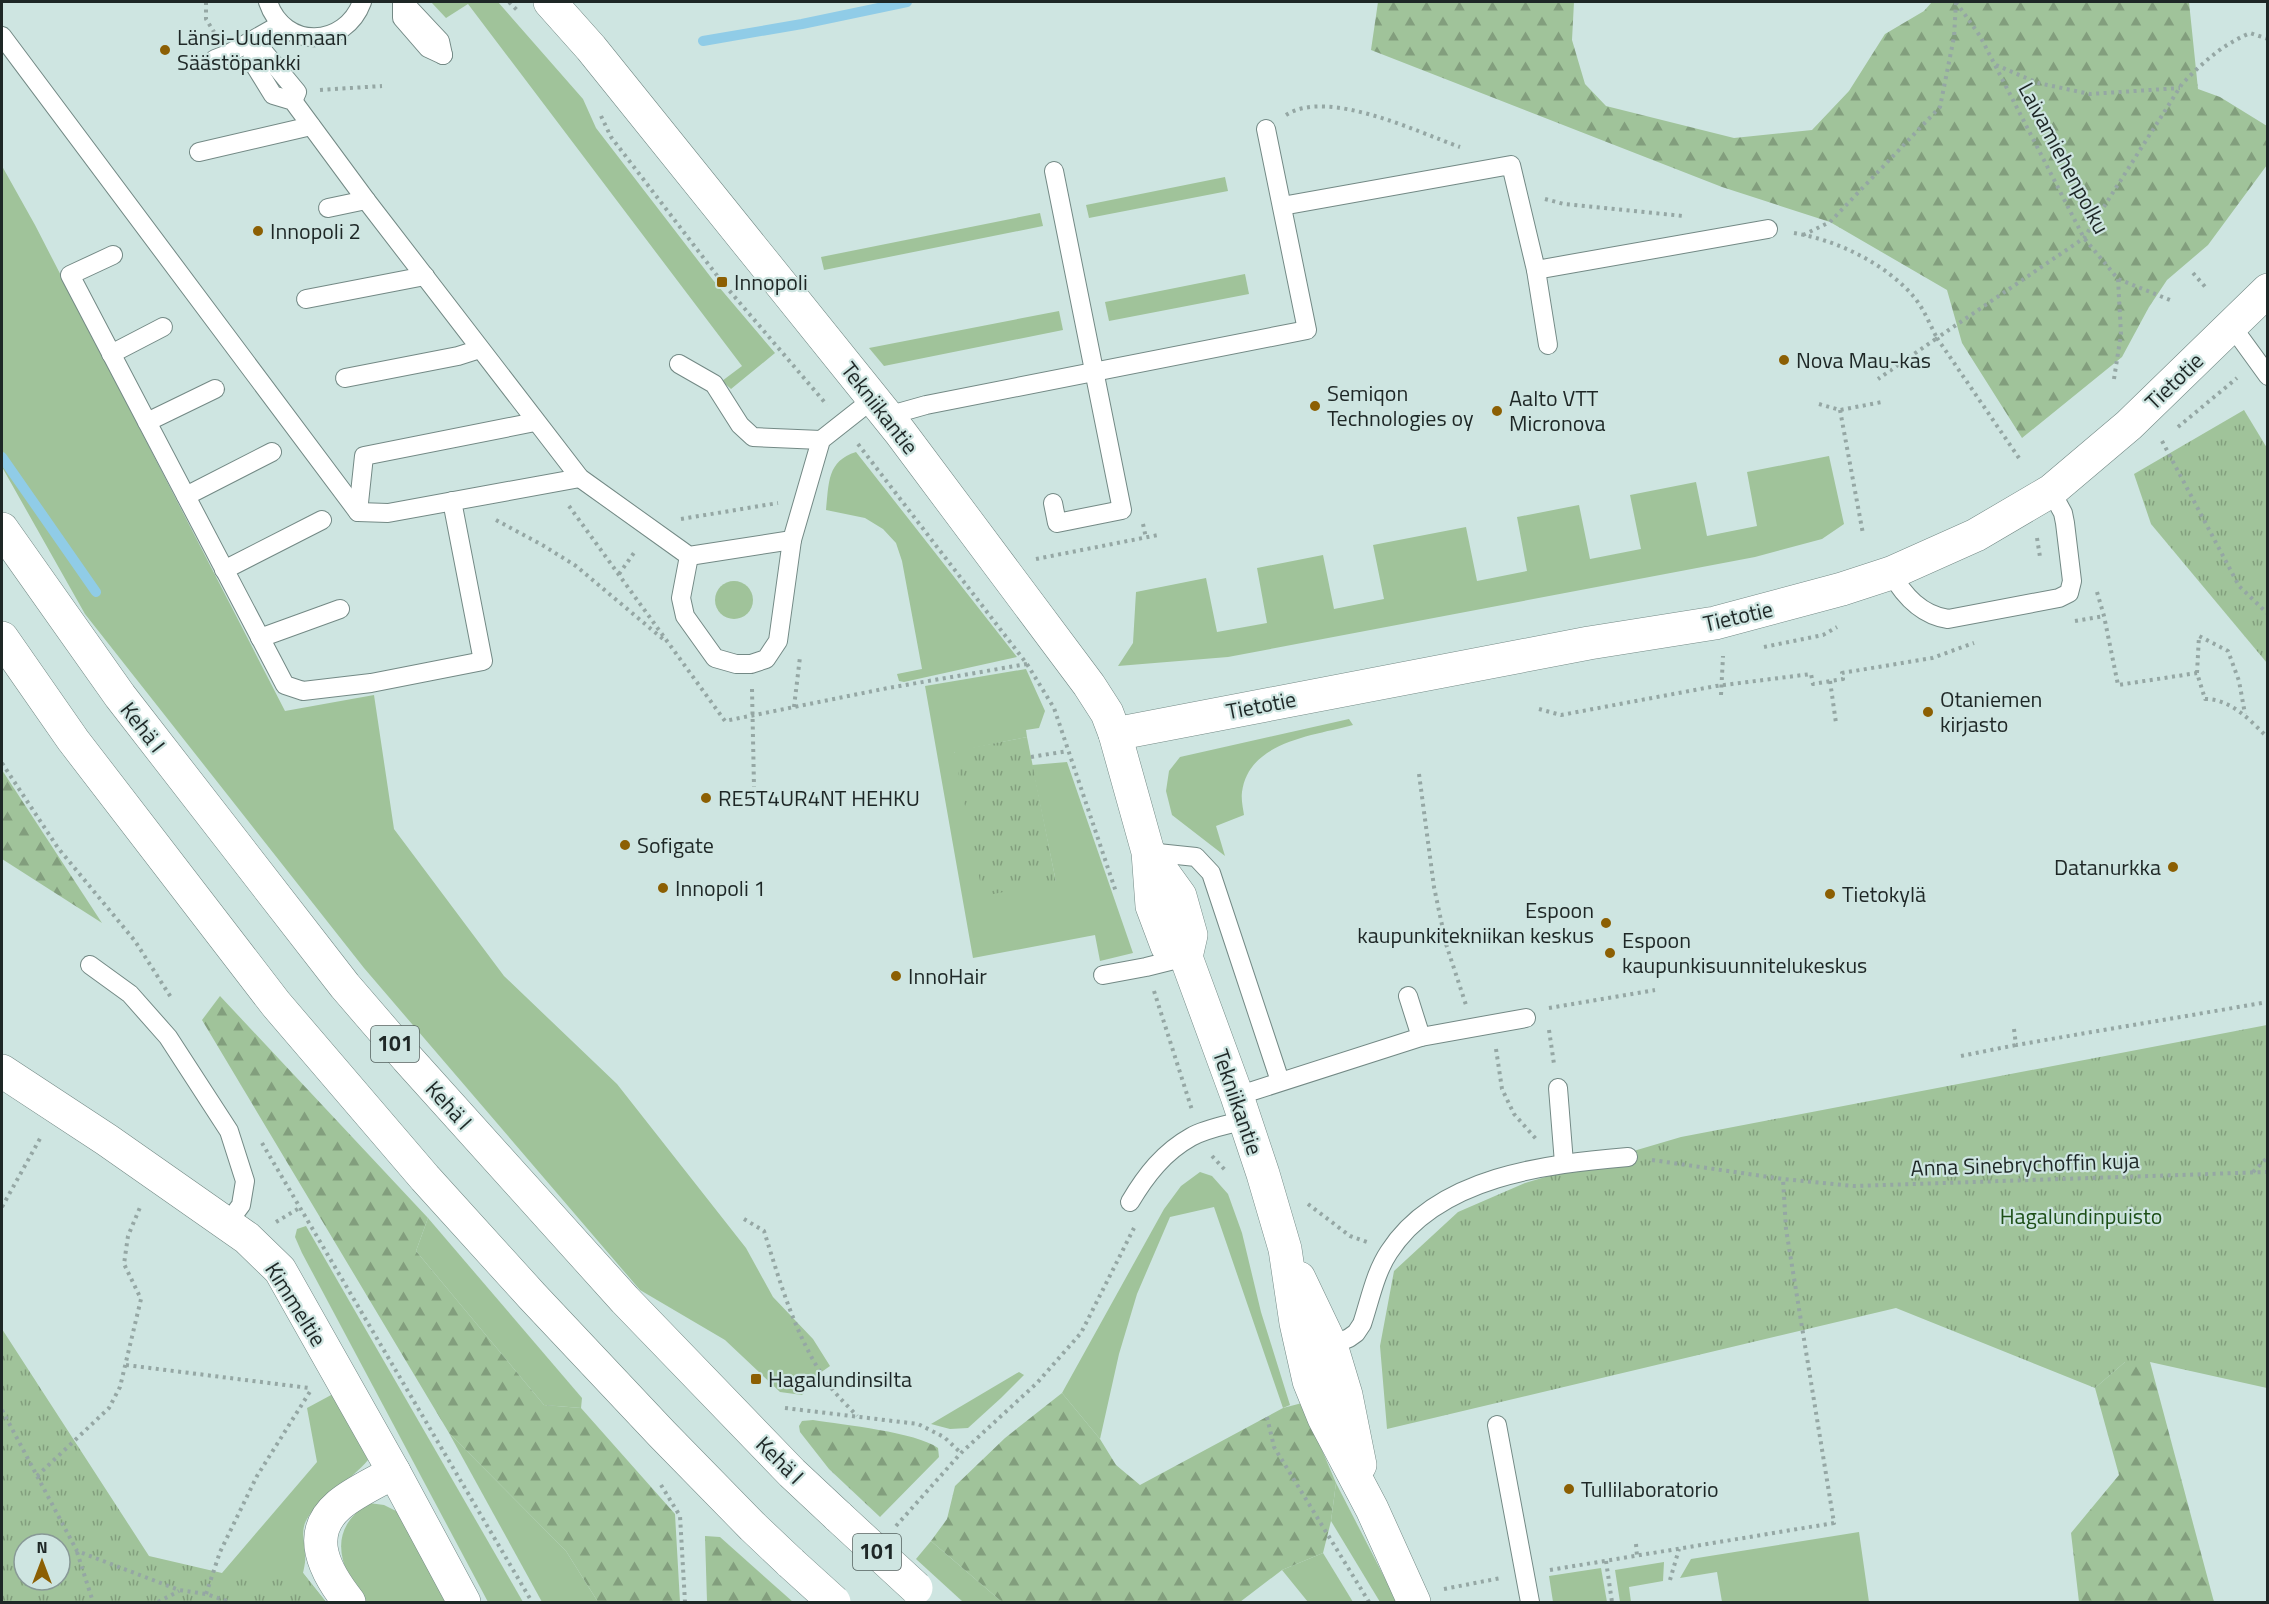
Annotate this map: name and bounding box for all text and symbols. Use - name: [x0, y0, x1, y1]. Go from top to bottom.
- place label: Länsi-Uudenmaan Säästöpankki: [177, 20, 348, 79]
- marker: Länsi-Uudenmaan Säästöpankki: [158, 43, 172, 57]
- street label: Laivamiehenpolku: [2010, 76, 2118, 240]
- place label: Innopoli 2: [270, 214, 361, 248]
- marker: Innopoli 2: [251, 224, 265, 238]
- place label: Innopoli: [734, 265, 808, 299]
- marker: Innopoli: [715, 275, 729, 289]
- place label: Nova Mau-kas: [1796, 343, 1931, 377]
- street label: Tietotie: [2137, 344, 2211, 418]
- marker: Nova Mau-kas: [1777, 353, 1791, 367]
- street label: Tekniikantie: [833, 354, 927, 462]
- place label: Semiqon Technologies oy: [1327, 376, 1474, 435]
- place label: Aalto VTT Micronova: [1509, 381, 1606, 440]
- marker: Semiqon Technologies oy: [1308, 399, 1322, 413]
- marker: Aalto VTT Micronova: [1490, 404, 1504, 418]
- street label: Tietotie: [1700, 592, 1776, 640]
- street label: Tietotie: [1223, 682, 1299, 728]
- place label: Otaniemen kirjasto: [1940, 682, 2042, 741]
- street label: Kehä I: [112, 694, 174, 760]
- marker: Otaniemen kirjasto: [1921, 705, 1935, 719]
- place label: RE5T4UR4NT HEHKU: [718, 781, 920, 815]
- marker: RE5T4UR4NT HEHKU: [699, 791, 713, 805]
- place label: Sofigate: [637, 828, 714, 862]
- marker: Sofigate: [618, 838, 632, 852]
- place label: Datanurkka: [2054, 850, 2161, 884]
- marker: Datanurkka: [2166, 860, 2180, 874]
- place label: Innopoli 1: [675, 871, 766, 905]
- place label: Tietokylä: [1842, 877, 1926, 911]
- marker: Innopoli 1: [656, 881, 670, 895]
- marker: Tietokylä: [1823, 887, 1837, 901]
- place label: Espoon kaupunkitekniikan keskus: [1357, 893, 1594, 952]
- marker: Espoon kaupunkitekniikan keskus: [1599, 916, 1613, 930]
- place label: Espoon kaupunkisuunnitelukeskus: [1622, 923, 1867, 982]
- marker: Espoon kaupunkisuunnitelukeskus: [1603, 946, 1617, 960]
- place label: InnoHair: [908, 959, 987, 993]
- marker: InnoHair: [889, 969, 903, 983]
- road number: 101: [371, 1026, 419, 1062]
- street label: Tekniikantie: [1204, 1045, 1272, 1159]
- street label: Kehä I: [418, 1073, 480, 1137]
- street label: Anna Sinebrychoffin kuja: [1910, 1143, 2140, 1185]
- park label: Hagalundinpuisto: [2000, 1199, 2162, 1233]
- street label: Kimmeltie: [257, 1255, 335, 1353]
- place label: Hagalundinsilta: [768, 1362, 912, 1396]
- marker: Hagalundinsilta: [749, 1372, 763, 1386]
- street label: Kehä I: [748, 1428, 812, 1492]
- place label: Tullilaboratorio: [1581, 1472, 1719, 1506]
- marker: Tullilaboratorio: [1562, 1482, 1576, 1496]
- north arrow: [12, 1532, 72, 1592]
- road number: 101: [853, 1534, 901, 1570]
- text: N: [36, 1535, 48, 1559]

